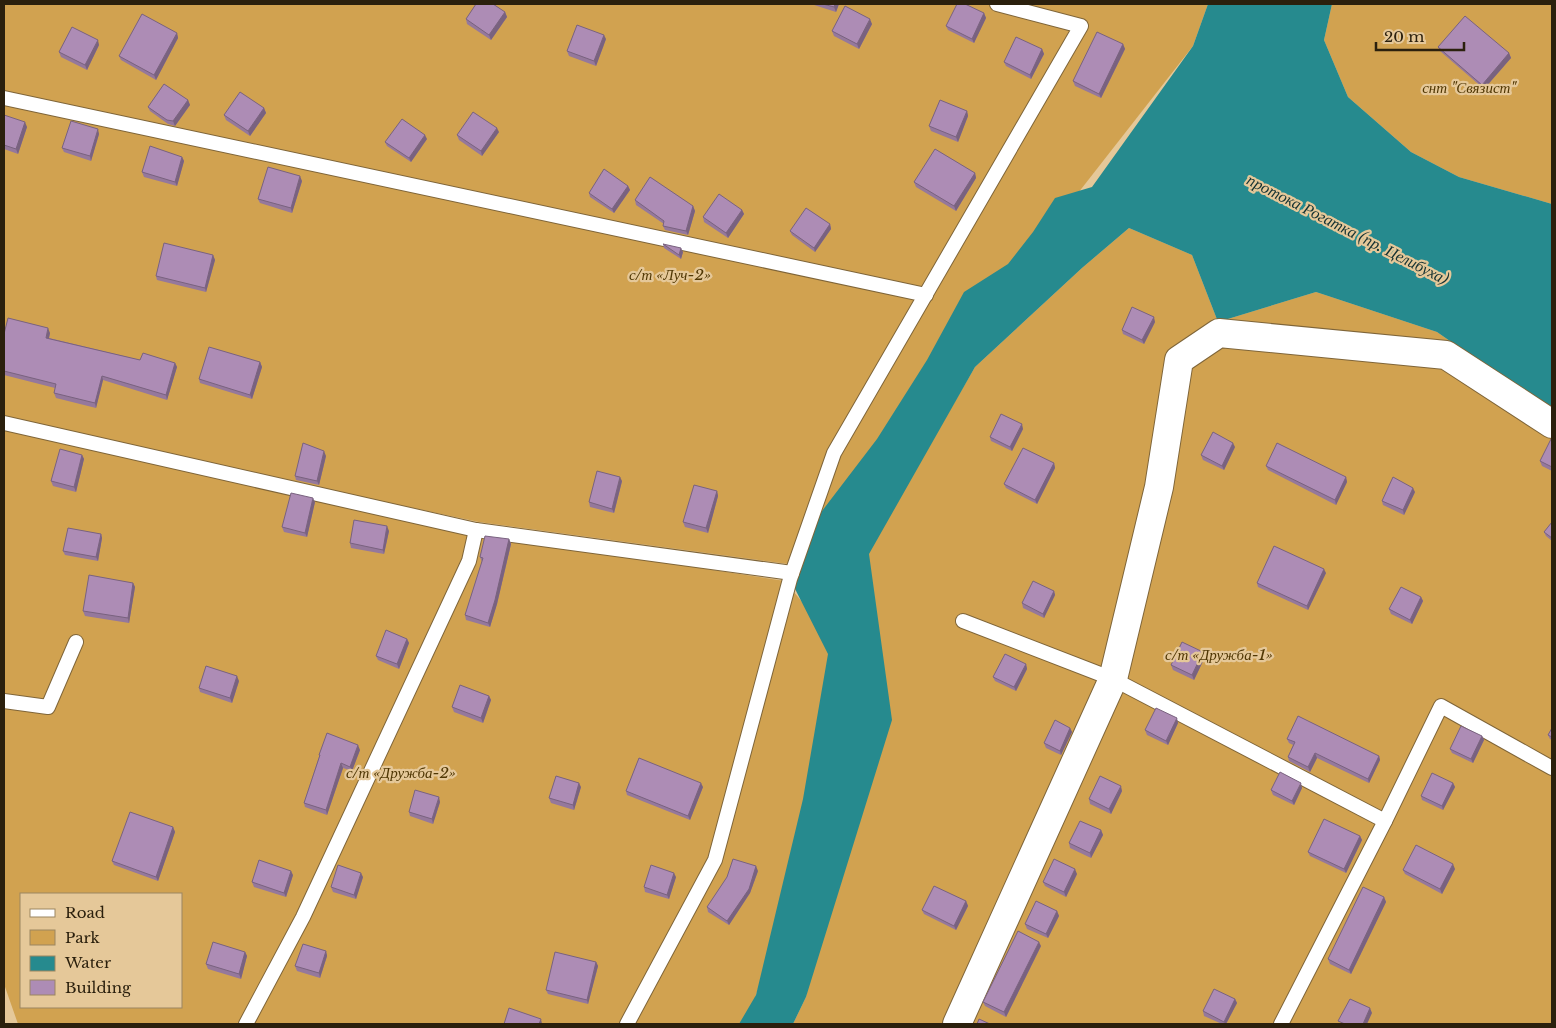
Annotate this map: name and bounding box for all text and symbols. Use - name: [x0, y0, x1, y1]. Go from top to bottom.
- scale bar: [1376, 20, 1464, 52]
- text: 20 m: [1384, 27, 1424, 46]
- park label: снт "Связист": [1422, 78, 1517, 97]
- water label: протока Рогатка (пр. Целибуха): [1244, 169, 1452, 289]
- park label: с/т «Луч-2»: [629, 265, 711, 284]
- park label: с/т «Дружба-1»: [1165, 645, 1273, 664]
- park label: с/т «Дружба-2»: [346, 763, 456, 782]
- legend: [20, 893, 182, 1008]
- text: Road: [65, 903, 105, 922]
- text: Park: [65, 928, 101, 947]
- text: Water: [64, 953, 112, 972]
- text: Building: [65, 978, 132, 997]

